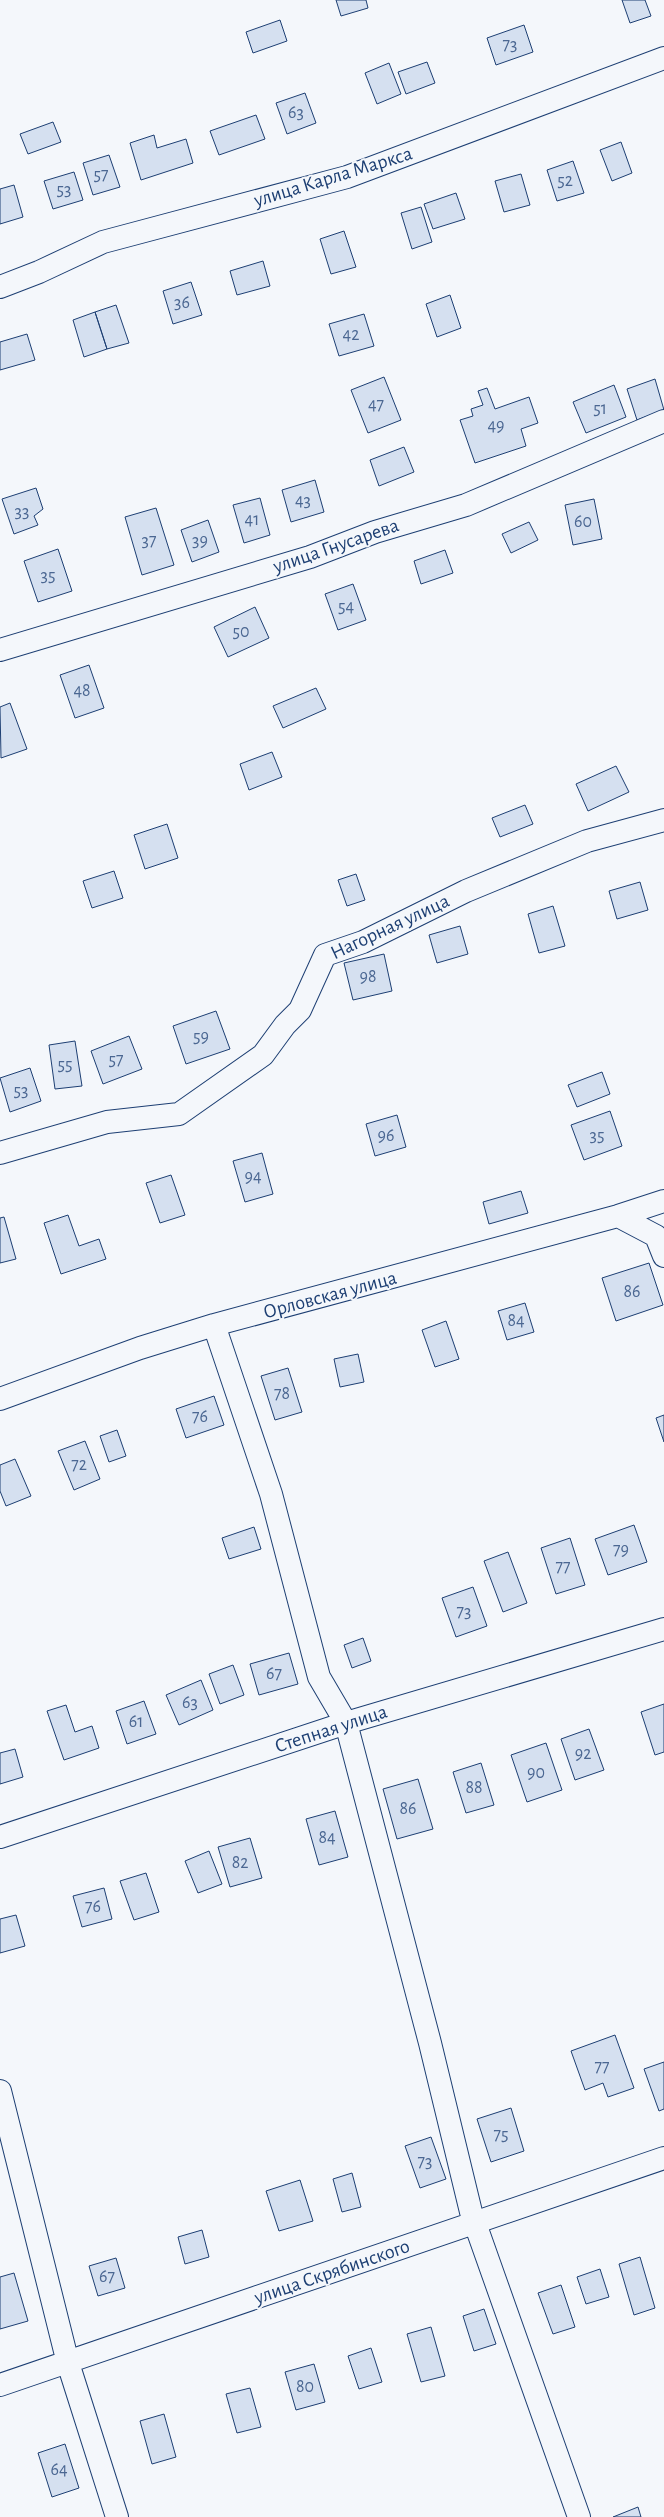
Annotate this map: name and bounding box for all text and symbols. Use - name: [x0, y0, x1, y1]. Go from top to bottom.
- house number: 73: [503, 36, 517, 54]
- house number: 63: [288, 104, 304, 122]
- street label: улица Карла Маркса: [251, 143, 415, 211]
- house number: 57: [93, 166, 109, 184]
- house number: 52: [557, 172, 573, 190]
- house number: 53: [57, 181, 71, 199]
- house number: 36: [174, 294, 190, 312]
- house number: 42: [343, 326, 359, 344]
- house number: 47: [368, 396, 384, 414]
- house number: 51: [593, 400, 607, 418]
- house number: 49: [487, 417, 505, 435]
- house number: 43: [295, 492, 311, 510]
- house number: 33: [15, 503, 29, 521]
- house number: 41: [245, 511, 259, 529]
- house number: 60: [574, 513, 592, 531]
- street label: улица Гнусарева: [270, 515, 401, 577]
- house number: 37: [142, 532, 156, 550]
- house number: 39: [192, 532, 208, 550]
- house number: 35: [41, 567, 55, 585]
- house number: 54: [338, 598, 354, 616]
- house number: 50: [232, 623, 250, 641]
- house number: 48: [73, 682, 91, 700]
- street label: Нагорная улица: [327, 891, 453, 963]
- house number: 98: [360, 968, 377, 986]
- house number: 59: [193, 1028, 209, 1046]
- house number: 57: [108, 1051, 124, 1069]
- house number: 55: [57, 1056, 73, 1074]
- house number: 53: [14, 1082, 28, 1100]
- house number: 96: [378, 1127, 394, 1145]
- house number: 35: [590, 1127, 604, 1145]
- house number: 94: [244, 1168, 262, 1186]
- street label: Орловская улица: [261, 1268, 399, 1322]
- house number: 86: [624, 1283, 641, 1301]
- house number: 84: [507, 1312, 525, 1330]
- house number: 78: [274, 1385, 290, 1403]
- house number: 76: [192, 1408, 208, 1426]
- house number: 72: [71, 1456, 87, 1474]
- house number: 79: [613, 1541, 629, 1559]
- house number: 77: [555, 1558, 571, 1576]
- house number: 73: [457, 1603, 471, 1621]
- house number: 67: [266, 1665, 282, 1683]
- house number: 63: [182, 1694, 198, 1712]
- street label: Степная улица: [272, 1701, 390, 1757]
- house number: 61: [129, 1713, 143, 1731]
- house number: 92: [575, 1745, 591, 1763]
- house number: 90: [527, 1764, 545, 1782]
- house number: 88: [465, 1779, 483, 1797]
- house number: 86: [400, 1800, 417, 1818]
- house number: 84: [318, 1829, 336, 1847]
- house number: 82: [232, 1854, 248, 1872]
- house number: 76: [85, 1898, 101, 1916]
- house number: 77: [594, 2058, 610, 2076]
- house number: 75: [493, 2126, 509, 2144]
- house number: 73: [418, 2153, 432, 2171]
- street label: улица Скрябинского: [251, 2236, 412, 2308]
- house number: 67: [99, 2268, 115, 2286]
- house number: 80: [296, 2378, 314, 2396]
- house number: 64: [50, 2461, 68, 2479]

